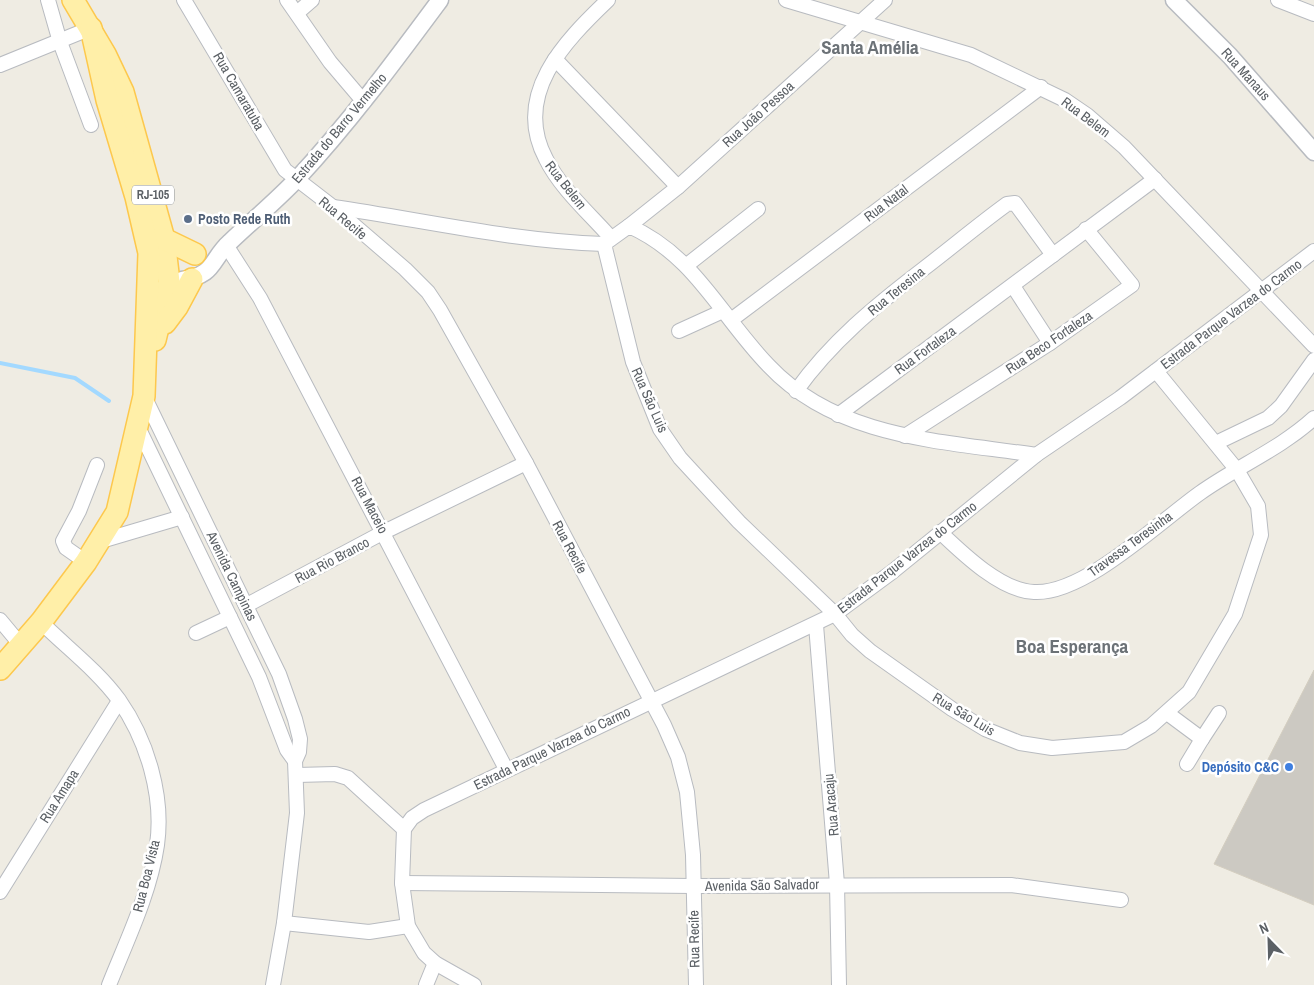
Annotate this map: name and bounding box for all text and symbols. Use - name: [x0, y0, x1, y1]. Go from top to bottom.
- district label: Santa Amélia: [821, 34, 919, 60]
- street label: Rua Manaus: [1218, 44, 1275, 104]
- street label: Rua Camaratuba: [209, 49, 269, 134]
- street label: Estrada do Barro Vermelho: [288, 69, 390, 187]
- street label: Rua João Pessoa: [718, 77, 798, 151]
- street label: Rua Belem: [1058, 93, 1114, 141]
- street label: Rua Belem: [541, 157, 591, 213]
- street label: Rua Natal: [860, 180, 912, 226]
- road number: RJ-105: [132, 186, 174, 204]
- street label: Rua Recife: [315, 193, 371, 243]
- place label: Posto Rede Ruth: [198, 210, 290, 228]
- marker: Posto Rede Ruth: [182, 213, 194, 225]
- street label: Estrada Parque Varzea do Carmo: [1157, 255, 1305, 373]
- street label: Rua Teresina: [864, 262, 929, 319]
- street label: Rua Beco Fortaleza: [1002, 306, 1096, 378]
- street label: Rua Fortaleza: [891, 321, 960, 378]
- street label: Rua São Luis: [628, 365, 672, 436]
- street label: Rua Maceio: [348, 473, 392, 537]
- street label: Estrada Parque Varzea do Carmo: [834, 497, 980, 617]
- street label: Travessa Teresinha: [1084, 507, 1176, 581]
- street label: Rua Recife: [549, 517, 591, 577]
- street label: Avenida Campinas: [202, 527, 262, 624]
- street label: Rua Rio Branco: [292, 533, 372, 587]
- district label: Boa Esperança: [1016, 633, 1129, 659]
- street label: Rua São Luis: [930, 688, 999, 740]
- street label: Estrada Parque Varzea do Carmo: [471, 702, 633, 794]
- place label: Depósito C&C: [1202, 758, 1279, 776]
- marker: Depósito C&C: [1283, 761, 1295, 773]
- street label: Rua Amapa: [35, 765, 83, 826]
- street label: Rua Aracaju: [819, 773, 843, 837]
- street label: Rua Boa Vista: [128, 837, 164, 914]
- street label: Avenida São Salvador: [704, 875, 819, 895]
- street label: Rua Recife: [685, 910, 703, 968]
- north arrow: [1244, 915, 1294, 965]
- text: N: [1257, 918, 1271, 938]

